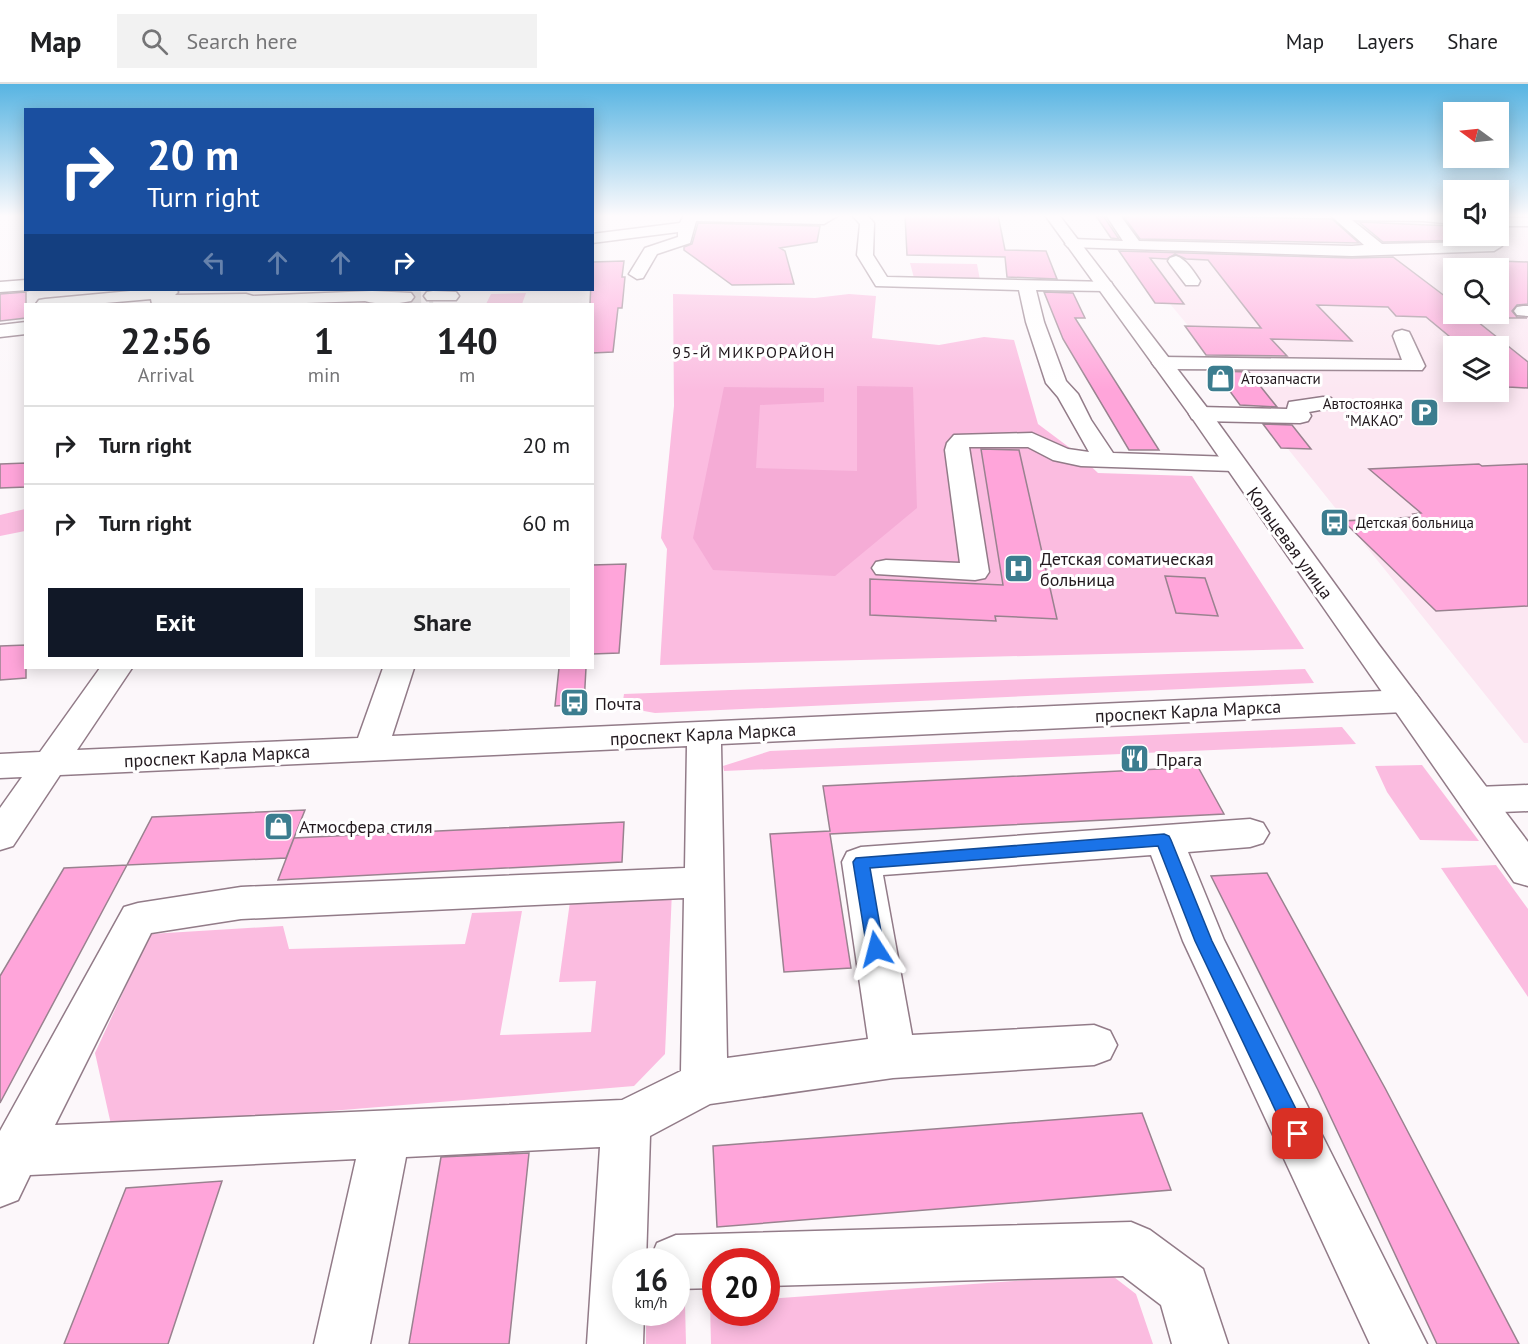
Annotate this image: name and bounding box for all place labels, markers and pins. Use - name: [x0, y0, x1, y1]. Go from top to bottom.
- shop icon: Атозапчасти: [1204, 362, 1236, 394]
- place label: Атозапчасти: [1241, 369, 1321, 388]
- place label: Автостоянка "МАКАО": [1323, 394, 1403, 430]
- parking icon: Автостоянка "МАКАО": [1408, 396, 1440, 428]
- bus stop icon: Детская больница: [1319, 506, 1351, 538]
- place label: Детская больница: [1356, 513, 1474, 532]
- place label: Детская соматическая больница: [1040, 547, 1214, 591]
- hospital icon: Детская соматическая больница: [1003, 552, 1035, 584]
- bus stop icon: Почта: [558, 687, 590, 719]
- place label: Почта: [595, 692, 641, 715]
- restaurant icon: Прага: [1119, 743, 1151, 775]
- place label: Прага: [1156, 748, 1202, 771]
- shop icon: Атмосфера стиля: [262, 810, 294, 842]
- place label: Атмосфера стиля: [299, 815, 433, 838]
- pin: [1272, 1108, 1323, 1159]

